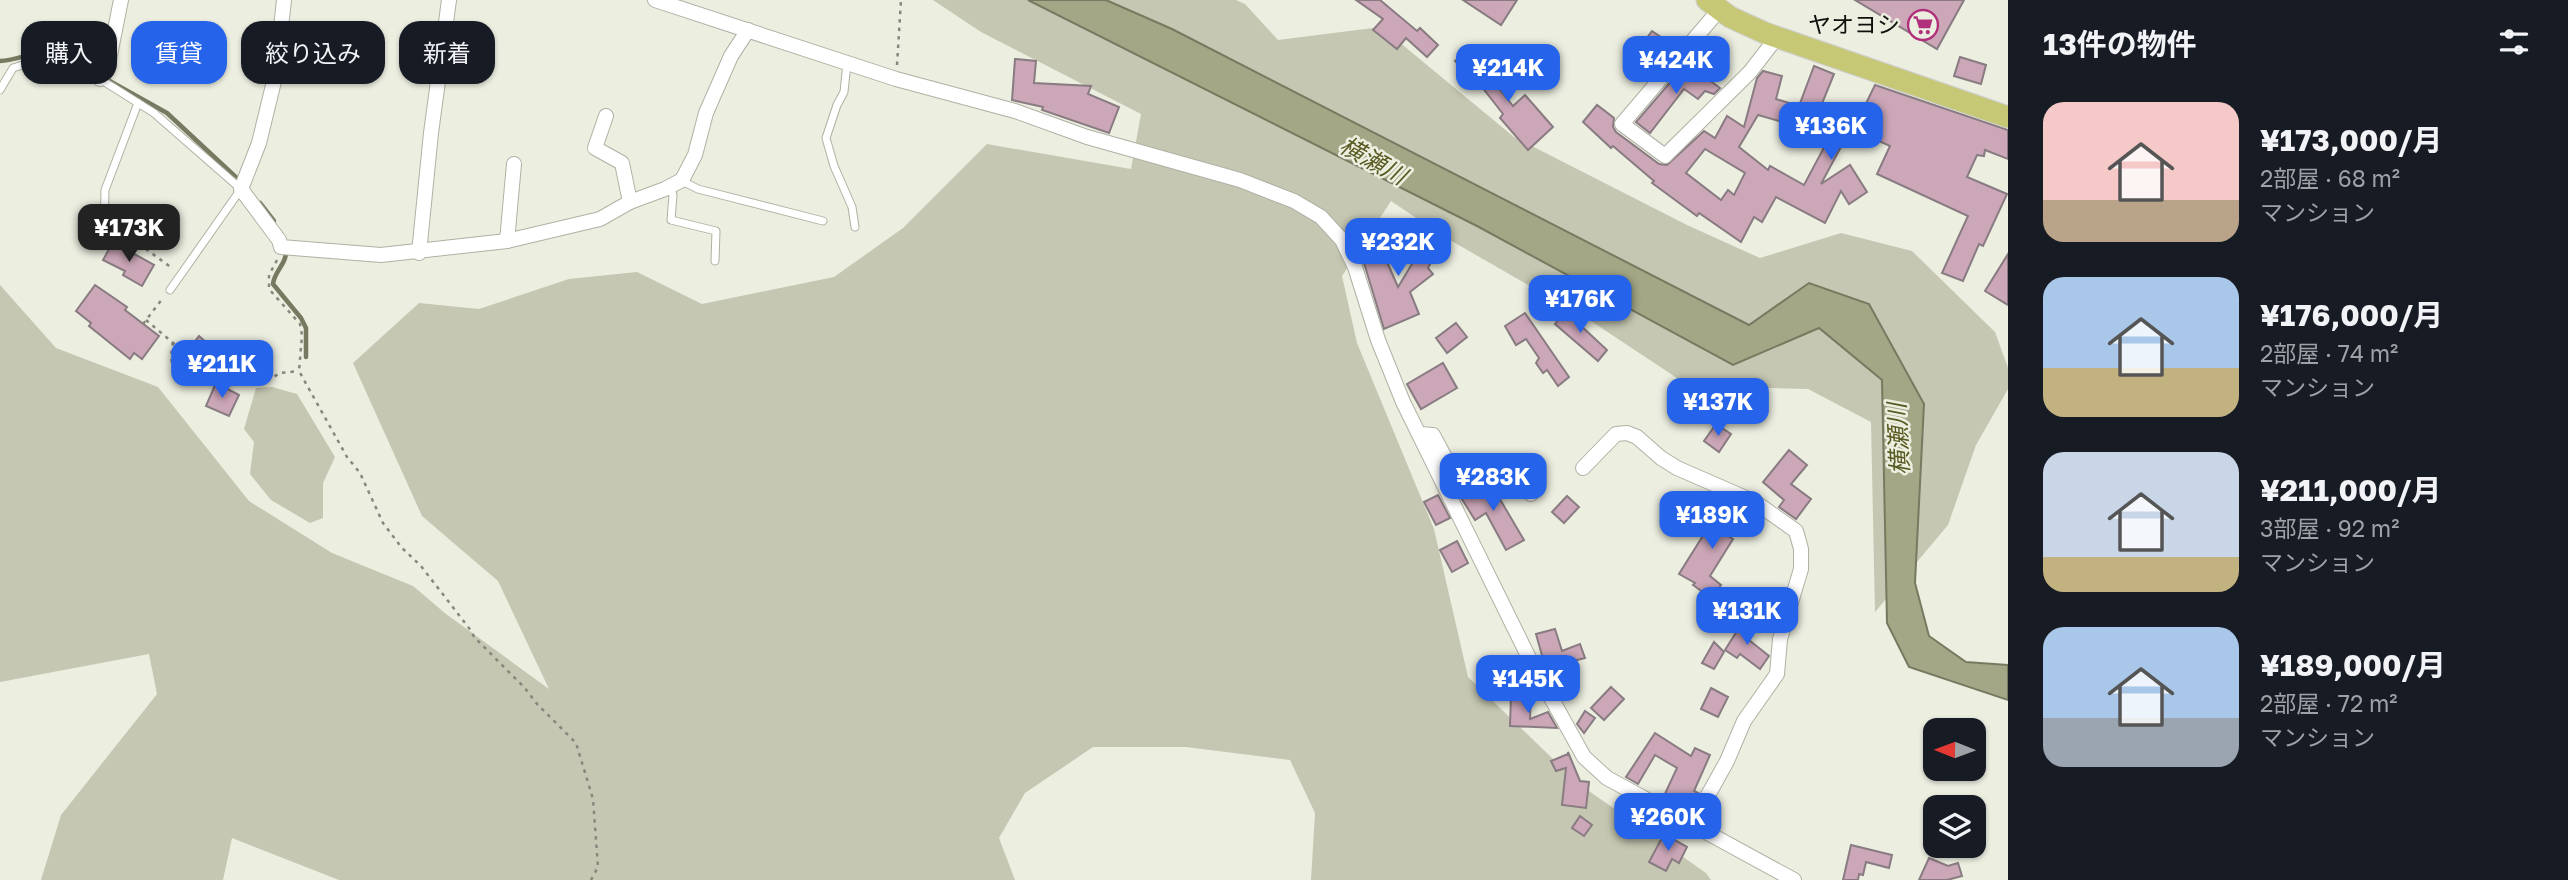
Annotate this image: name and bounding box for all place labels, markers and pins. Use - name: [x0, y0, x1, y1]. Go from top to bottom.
- supermarket icon: ヤオヨシ: [1906, 8, 1940, 42]
- place label: ヤオヨシ: [1808, 10, 1900, 38]
- pin: ¥424K: [1627, 36, 1725, 96]
- pin: ¥214K: [1459, 44, 1557, 104]
- pin: ¥136K: [1782, 102, 1880, 162]
- pin: ¥173K: [80, 204, 178, 264]
- pin: ¥232K: [1349, 218, 1447, 278]
- pin: ¥176K: [1531, 276, 1629, 335]
- pin: ¥211K: [173, 340, 271, 400]
- pin: ¥137K: [1669, 378, 1767, 438]
- pin: ¥283K: [1444, 454, 1542, 513]
- pin: ¥189K: [1663, 491, 1761, 551]
- pin: ¥131K: [1698, 588, 1796, 647]
- pin: ¥145K: [1479, 656, 1577, 715]
- pin: ¥260K: [1619, 794, 1717, 853]

